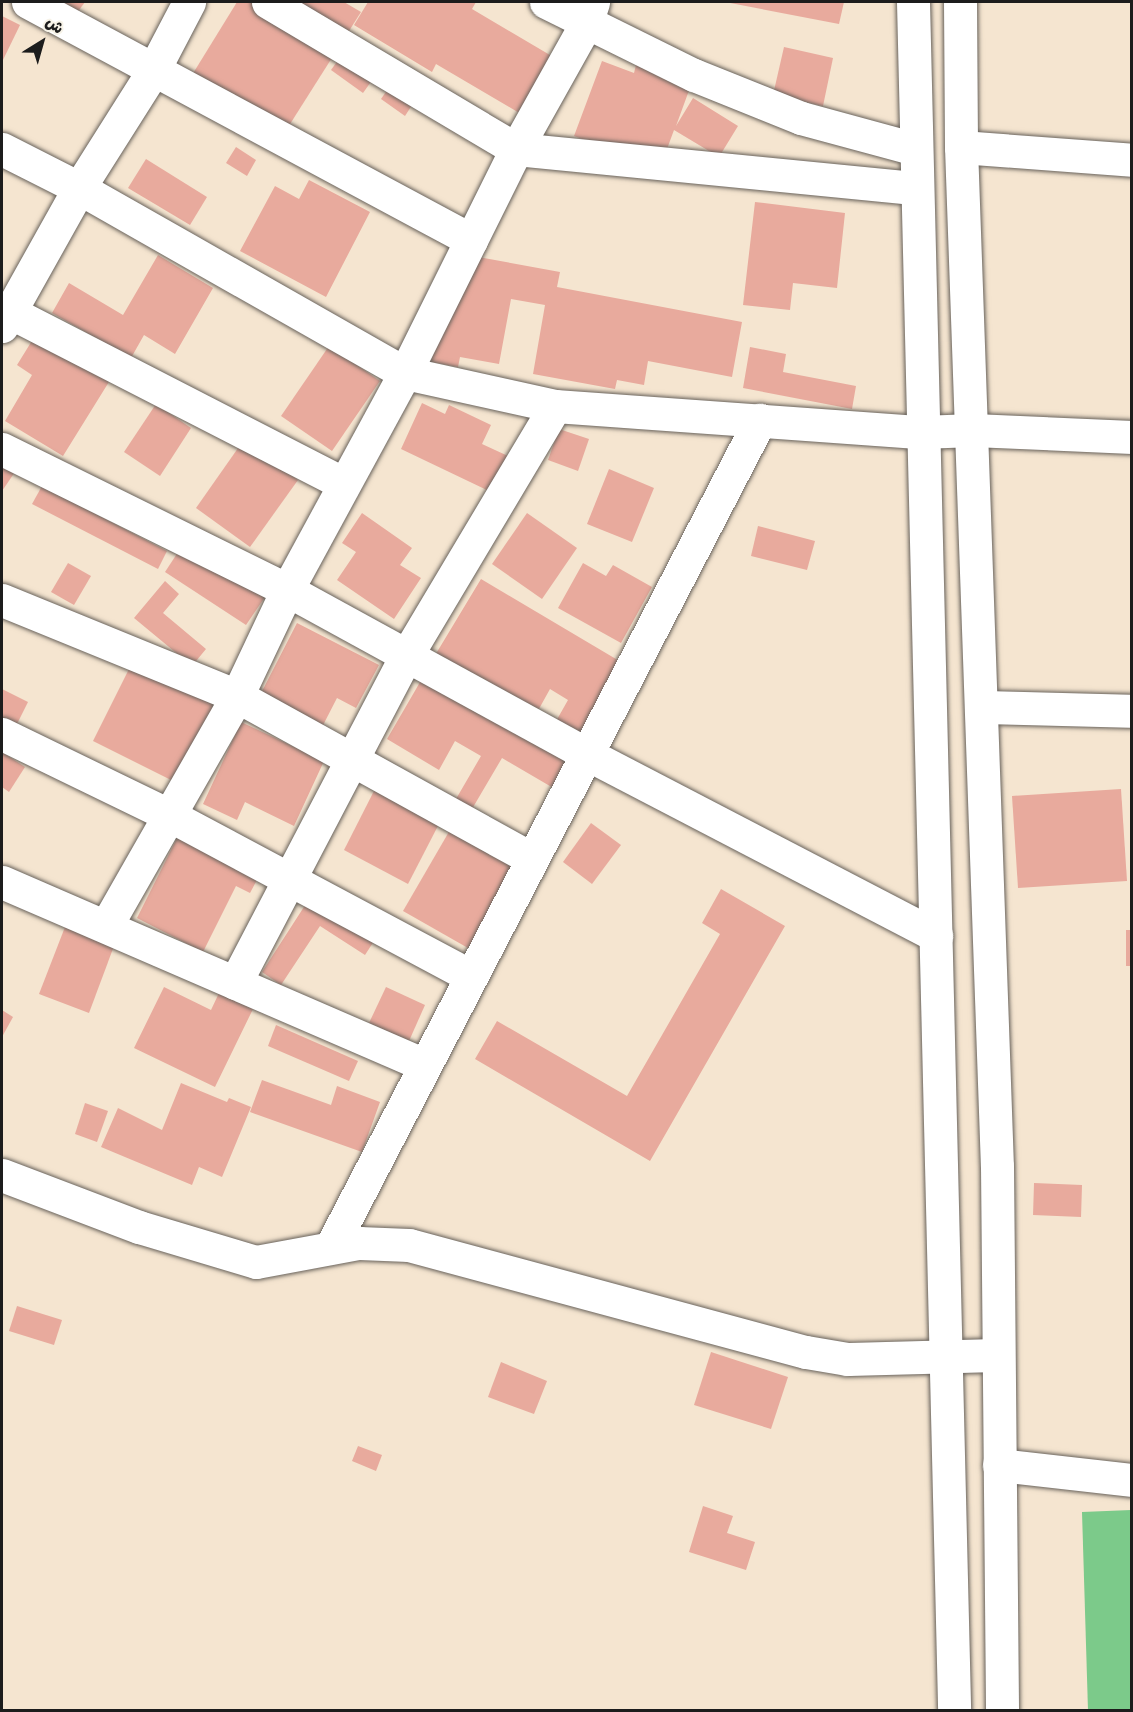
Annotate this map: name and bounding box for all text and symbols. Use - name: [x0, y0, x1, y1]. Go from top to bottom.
- north arrow: [12, 12, 72, 72]
- text: ش: [40, 14, 66, 40]

